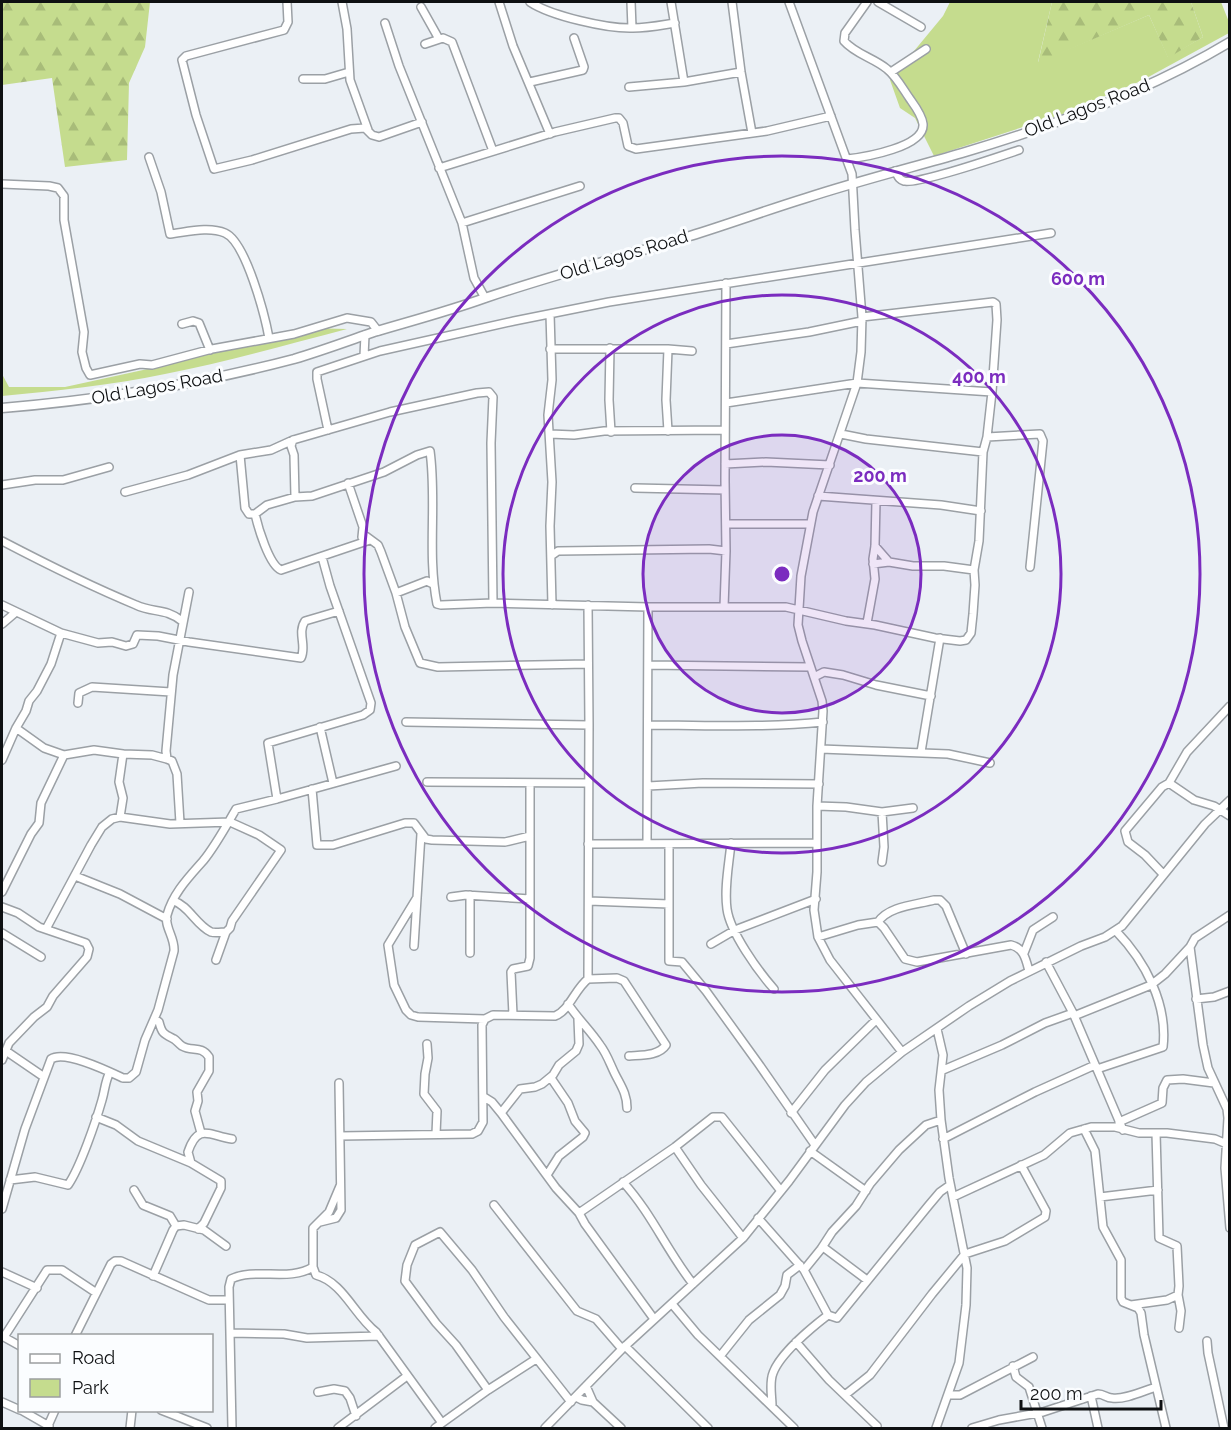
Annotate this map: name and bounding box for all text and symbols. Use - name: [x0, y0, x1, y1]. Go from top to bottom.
- street label: Old Lagos Road: [1021, 74, 1153, 141]
- street label: Old Lagos Road: [557, 225, 690, 284]
- text: 600 m: [1051, 268, 1105, 289]
- street label: Old Lagos Road: [90, 365, 224, 408]
- text: 400 m: [952, 366, 1006, 387]
- text: 200 m: [853, 465, 907, 486]
- centre of rings: [772, 564, 792, 584]
- legend: [18, 1334, 213, 1412]
- text: Road: [72, 1347, 115, 1368]
- scale bar: [1021, 1373, 1160, 1411]
- text: Park: [72, 1377, 109, 1398]
- text: 200 m: [1030, 1383, 1083, 1404]

